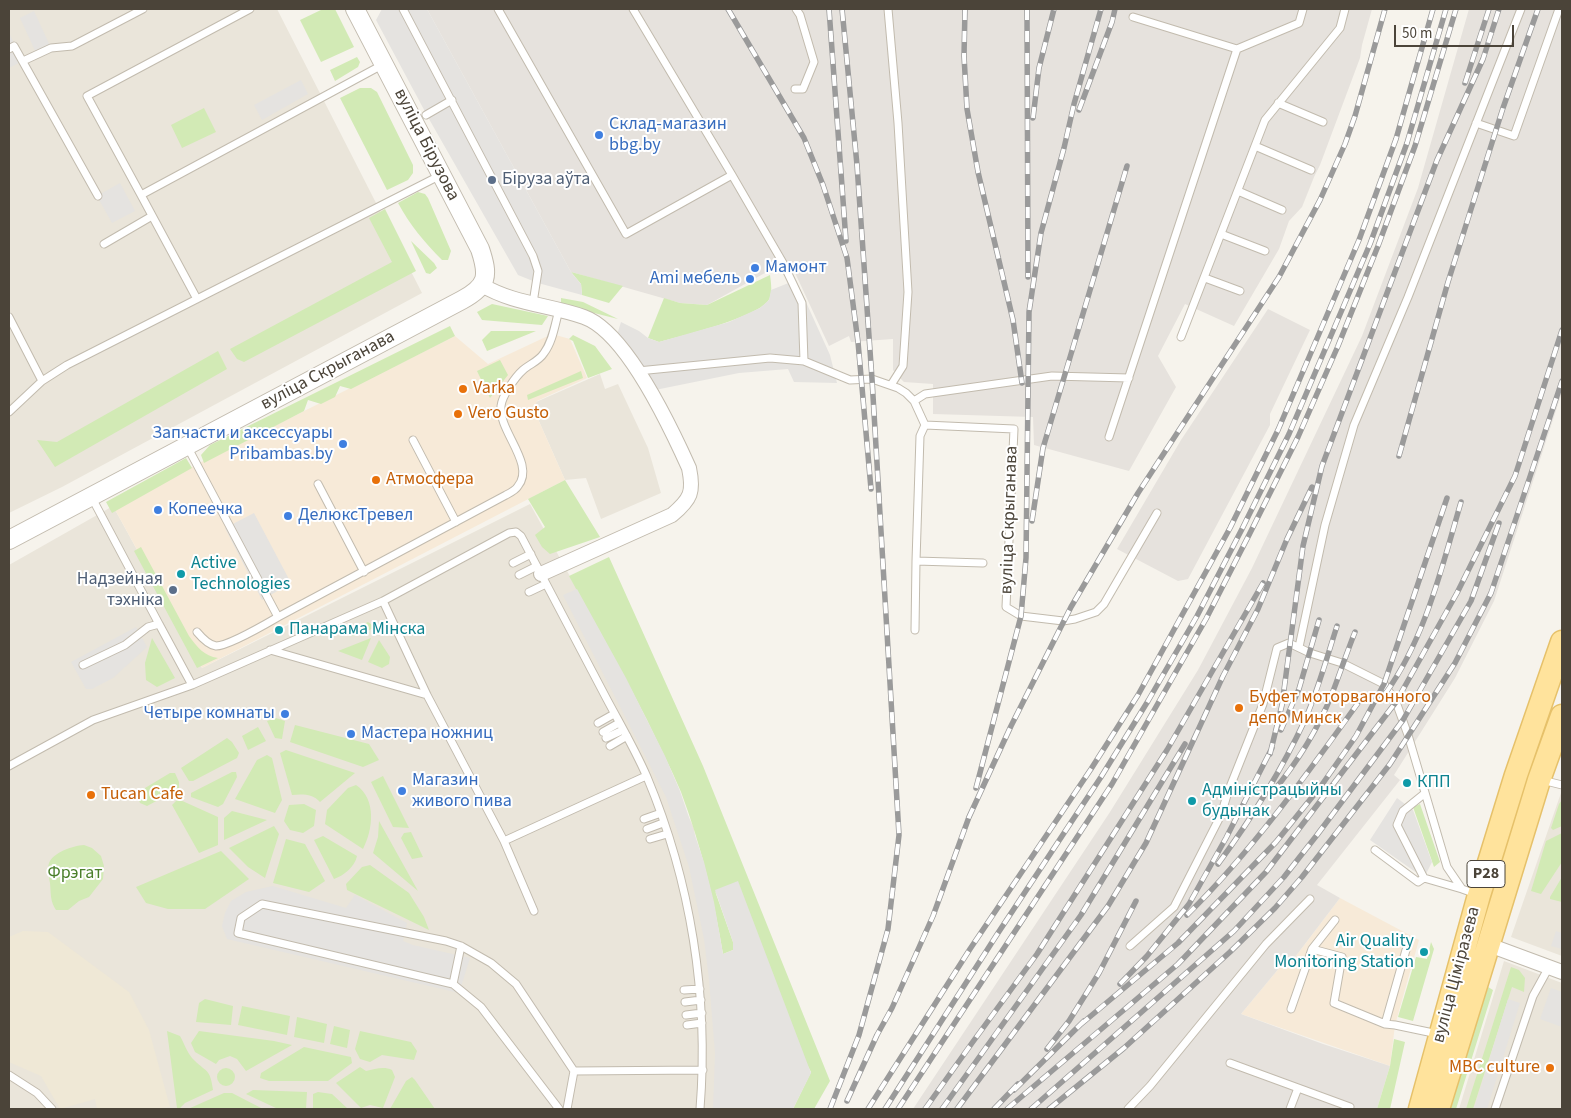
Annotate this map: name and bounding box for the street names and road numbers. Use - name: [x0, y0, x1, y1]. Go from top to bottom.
- street label: вуліца Бірузова: [388, 85, 464, 205]
- street label: вуліца Скрыганава: [257, 327, 399, 415]
- street label: вуліца Скрыганава: [997, 445, 1023, 595]
- road number: Р28: [1467, 861, 1505, 888]
- street label: вуліца Ціміразева: [1428, 904, 1486, 1046]

